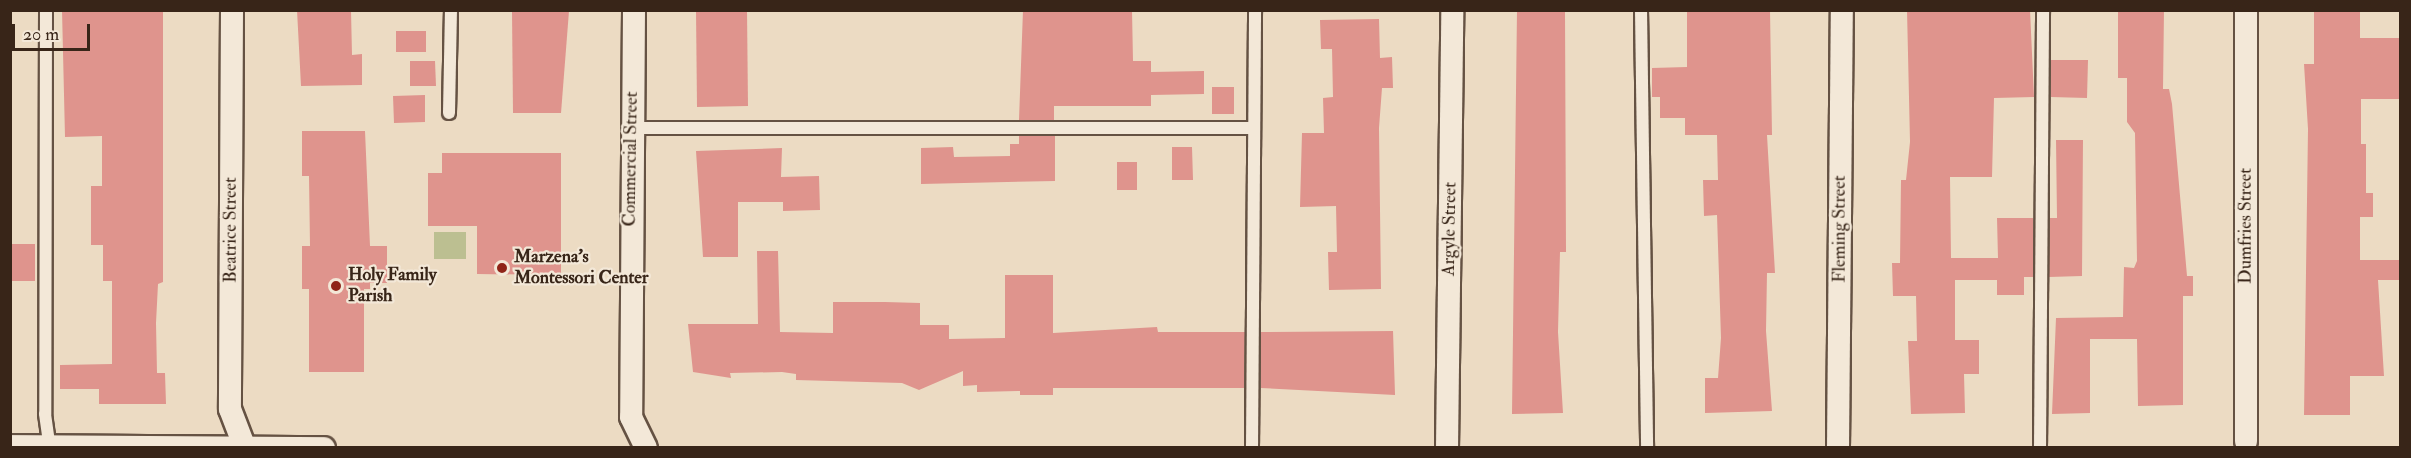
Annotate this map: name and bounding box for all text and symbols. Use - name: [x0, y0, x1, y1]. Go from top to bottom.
- scale bar: [15, 12, 93, 50]
- text: 20 m: [23, 23, 59, 46]
- street label: Commercial Street: [619, 91, 643, 227]
- street label: Dumfries Street: [2235, 168, 2257, 284]
- street label: Fleming Street: [1829, 175, 1851, 283]
- street label: Beatrice Street: [220, 177, 242, 283]
- street label: Argyle Street: [1438, 182, 1462, 276]
- place label: Marzena's Montessori Center: [514, 247, 649, 290]
- marker: Marzena's Montessori Center: [495, 261, 509, 275]
- place label: Holy Family Parish: [348, 265, 437, 308]
- marker: Holy Family Parish: [329, 279, 343, 293]

